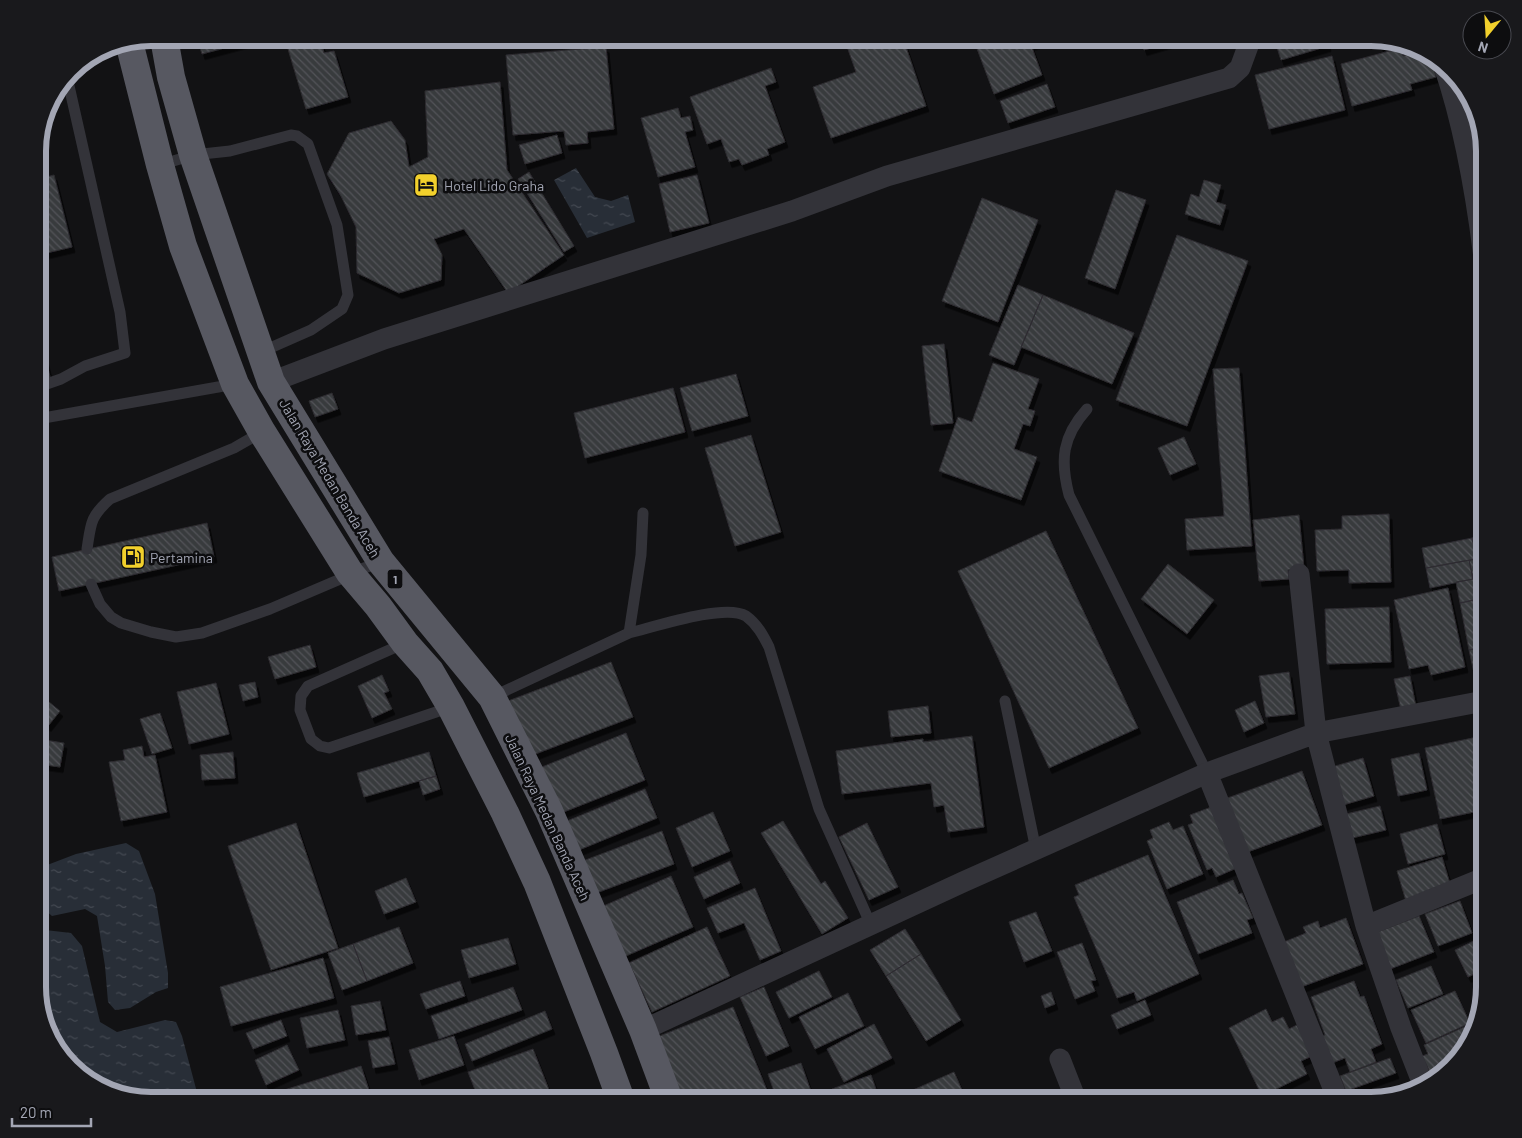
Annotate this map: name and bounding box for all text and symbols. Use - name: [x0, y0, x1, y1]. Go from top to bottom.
- north arrow: [1462, 10, 1512, 60]
- text: N: [1476, 38, 1490, 57]
- hotel icon: Hotel Lido Graha: [413, 172, 439, 198]
- place label: Hotel Lido Graha: [444, 177, 544, 194]
- street label: Jalan Raya Medan Banda Aceh: [276, 396, 384, 560]
- fuel station icon: Pertamina: [120, 544, 146, 570]
- place label: Pertamina: [150, 549, 213, 566]
- road number: 1: [388, 570, 402, 588]
- street label: Jalan Raya Medan Banda Aceh: [502, 731, 594, 903]
- scale bar: [12, 1096, 91, 1128]
- text: 20 m: [20, 1103, 52, 1121]

